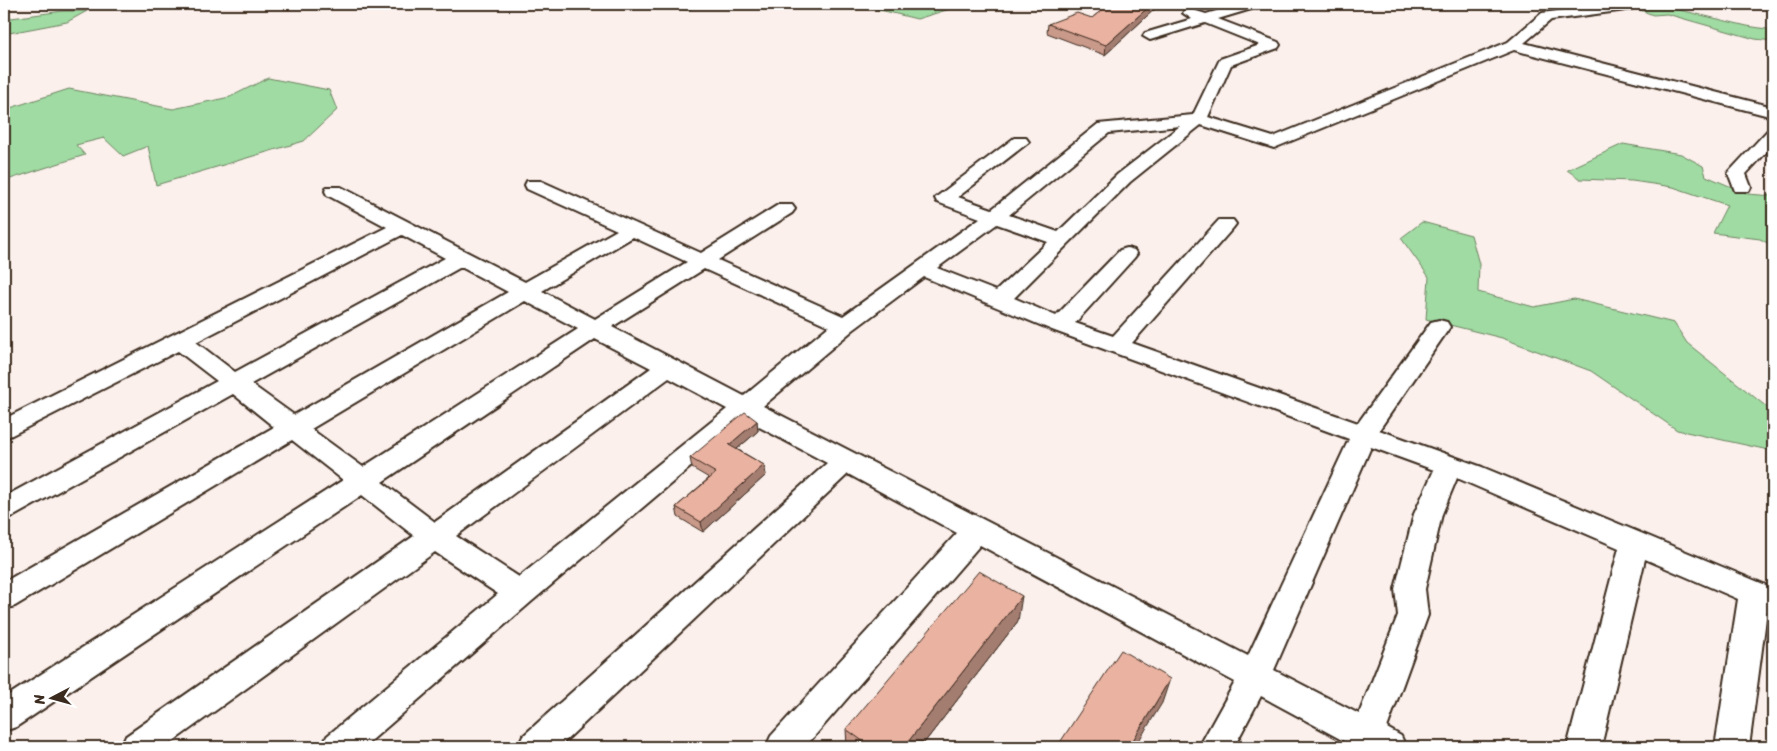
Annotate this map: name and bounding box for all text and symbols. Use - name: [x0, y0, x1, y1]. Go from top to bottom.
- north arrow: [28, 674, 78, 724]
- text: N: [27, 693, 53, 706]

